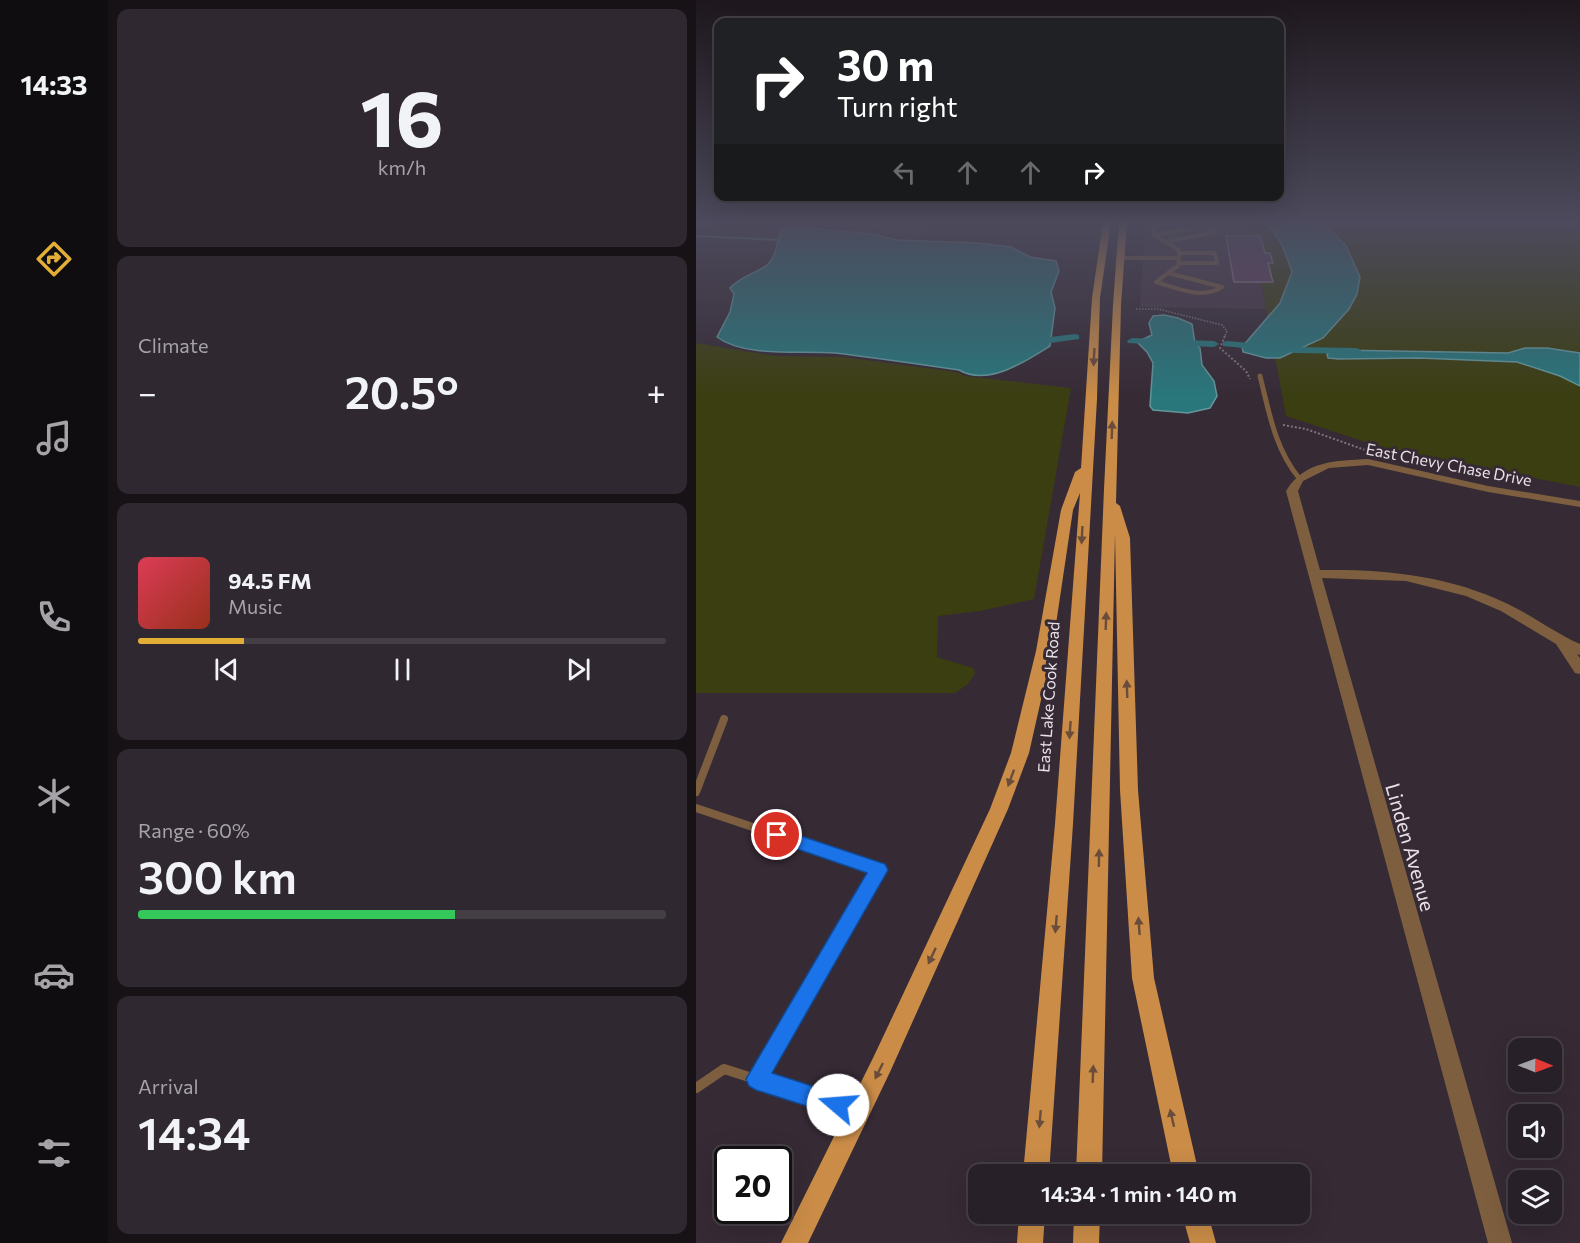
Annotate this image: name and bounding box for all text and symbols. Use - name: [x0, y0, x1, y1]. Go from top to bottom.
- text: 30 m: [837, 38, 934, 90]
- icon: right: [738, 42, 816, 120]
- text: 14:33: [20, 68, 88, 101]
- text: 16: [360, 68, 444, 163]
- text: Turn right: [837, 90, 957, 123]
- text: km/h: [378, 155, 426, 179]
- icon: left: [888, 156, 921, 189]
- icon: ahead: [951, 156, 984, 189]
- icon: ahead: [1014, 156, 1047, 189]
- icon: right: [1077, 156, 1110, 189]
- icon: directions: [33, 238, 75, 280]
- text: Climate: [138, 333, 208, 357]
- one-way arrow: [1089, 347, 1098, 366]
- text: 20.5°: [345, 363, 459, 418]
- text: −: [138, 371, 157, 412]
- text: +: [647, 371, 666, 412]
- icon: music: [33, 417, 75, 459]
- one-way arrow: [1107, 421, 1117, 440]
- street label: East Chevy Chase Drive: [1364, 439, 1534, 489]
- one-way arrow: [1077, 526, 1086, 545]
- text: 94.5 FM: [228, 567, 312, 594]
- text: Music: [228, 594, 282, 618]
- icon: phone: [33, 596, 75, 638]
- one-way arrow: [1101, 612, 1110, 631]
- street label: East Lake Cook Road: [1033, 621, 1063, 773]
- icon: previous: [210, 653, 243, 686]
- icon: pause: [386, 653, 419, 686]
- icon: next: [562, 653, 595, 686]
- one-way arrow: [1122, 680, 1131, 699]
- one-way arrow: [1065, 720, 1075, 739]
- one-way arrow: [1005, 769, 1015, 787]
- icon: climate: [33, 775, 75, 817]
- street label: Linden Avenue: [1381, 780, 1441, 914]
- pin: [751, 809, 802, 860]
- text: Range · 60%: [138, 818, 250, 842]
- icon: arrive: [760, 818, 793, 851]
- text: 300 km: [138, 848, 297, 903]
- one-way arrow: [1095, 849, 1104, 868]
- one-way arrow: [1051, 915, 1061, 934]
- one-way arrow: [1135, 916, 1144, 935]
- one-way arrow: [927, 947, 936, 964]
- icon: car: [33, 954, 75, 996]
- north arrow: [1508, 1038, 1562, 1092]
- map controls: [1508, 1038, 1562, 1224]
- one-way arrow: [874, 1062, 883, 1079]
- one-way arrow: [1088, 1065, 1097, 1084]
- position arrow: [806, 1073, 870, 1137]
- text: Arrival: [138, 1074, 199, 1098]
- text: 14:34: [138, 1104, 250, 1159]
- button: sound: [1508, 1104, 1562, 1158]
- one-way arrow: [1167, 1108, 1177, 1127]
- one-way arrow: [1035, 1109, 1045, 1128]
- icon: filters: [33, 1132, 75, 1174]
- speed limit sign: 20: [714, 1146, 792, 1224]
- button: layers: [1508, 1170, 1562, 1224]
- text: 14:34 · 1 min · 140 m: [1041, 1180, 1237, 1207]

